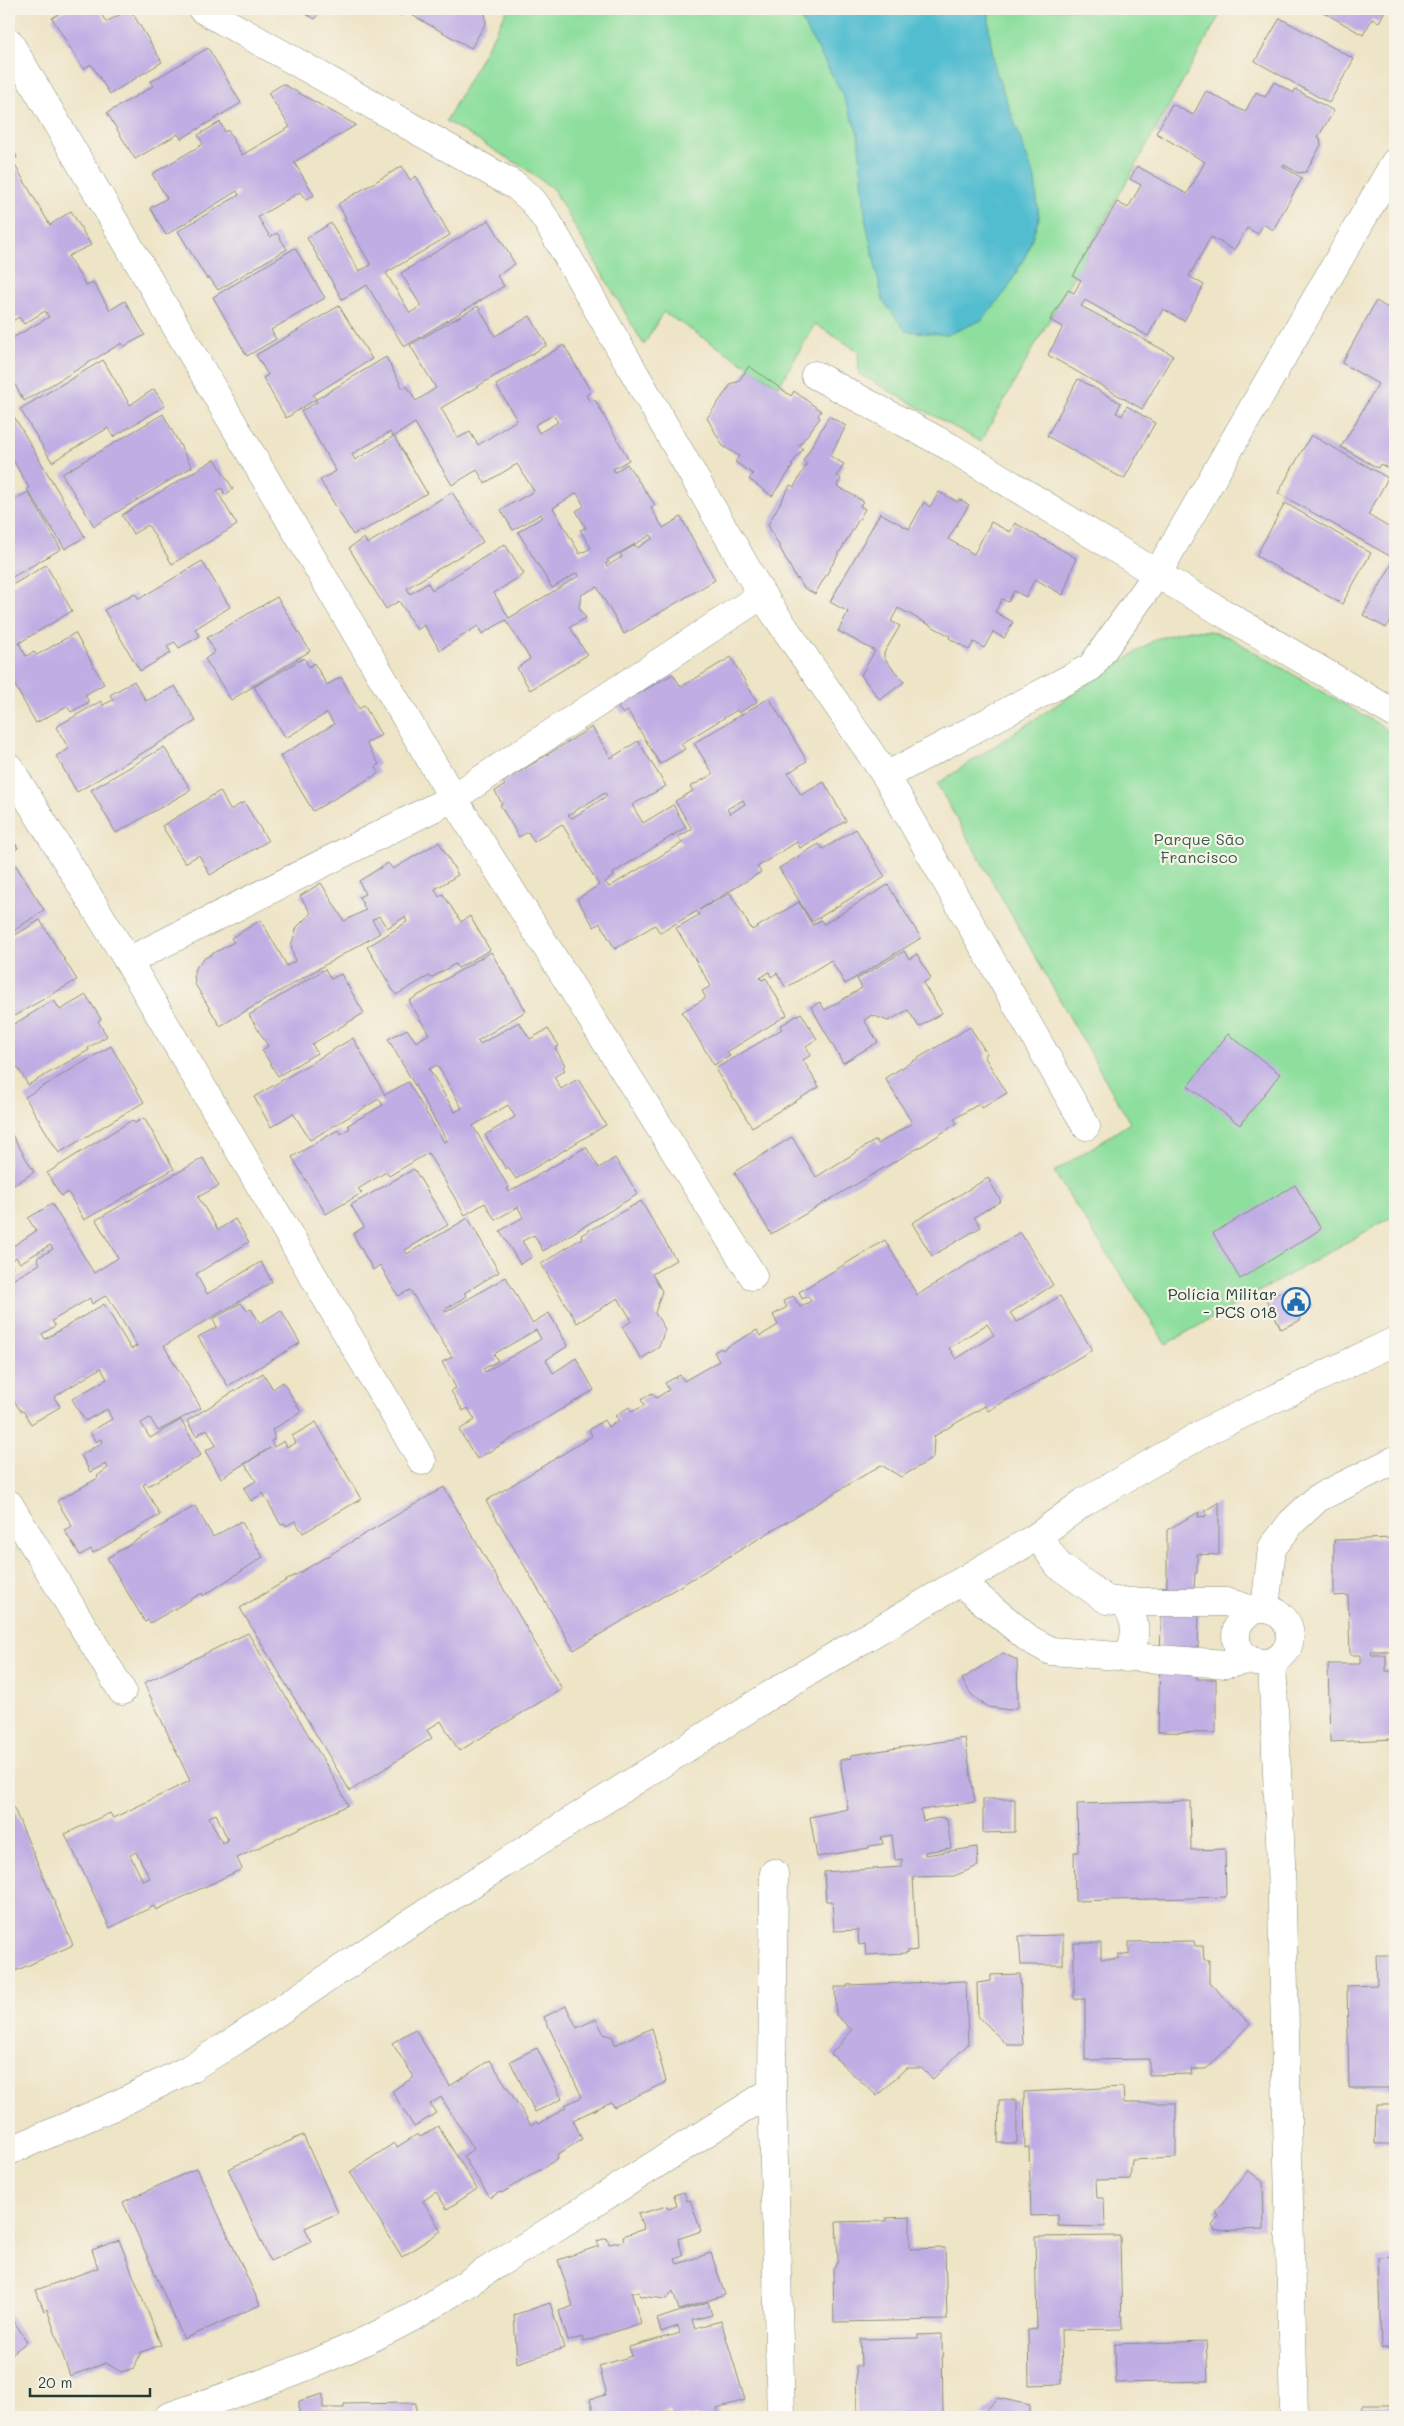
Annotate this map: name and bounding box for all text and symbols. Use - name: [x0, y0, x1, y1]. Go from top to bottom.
- park label: Parque São Francisco: [1154, 828, 1244, 867]
- place label: Polícia Militar - PCS 018: [1168, 1283, 1277, 1322]
- public building icon: Polícia Militar - PCS 018: [1281, 1287, 1311, 1317]
- scale bar: [30, 2366, 150, 2398]
- text: 20 m: [38, 2372, 72, 2392]

